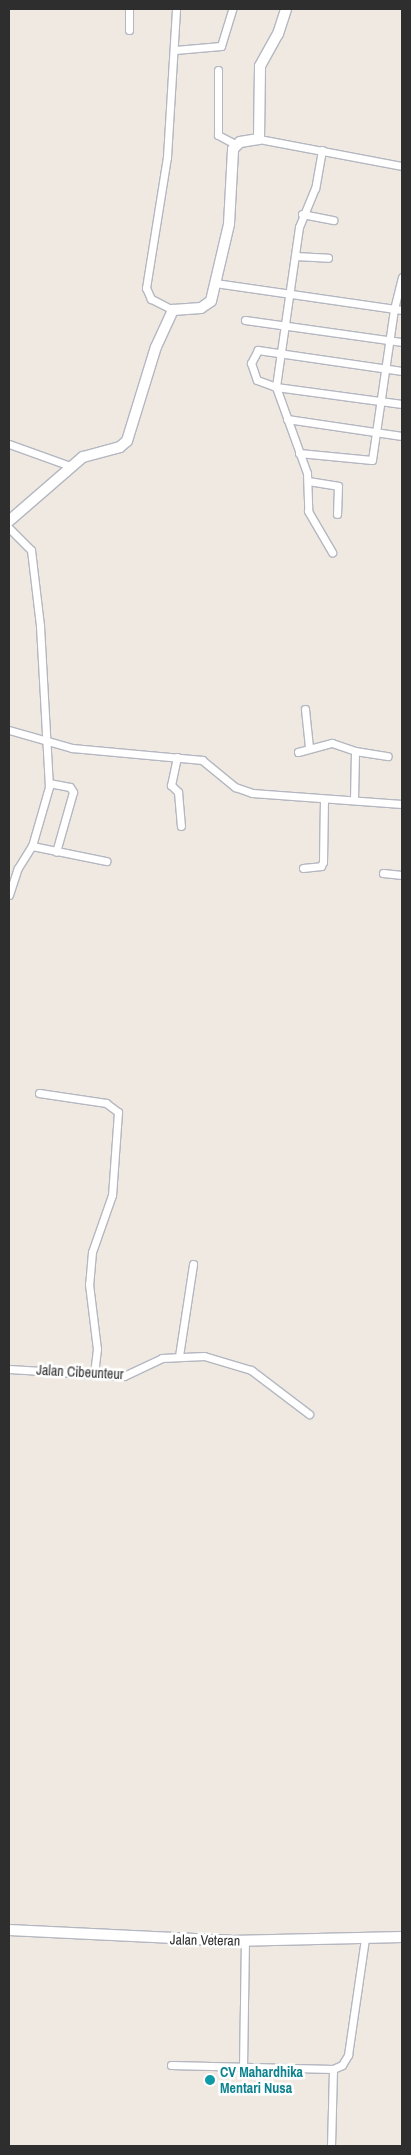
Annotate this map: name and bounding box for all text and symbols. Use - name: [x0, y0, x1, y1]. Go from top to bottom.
- street label: Jalan Cibeunteur: [36, 1361, 124, 1383]
- street label: Jalan Veteran: [170, 1931, 240, 1949]
- place label: CV Mahardhika Mentari Nusa: [220, 2064, 303, 2096]
- marker: CV Mahardhika Mentari Nusa: [204, 2074, 216, 2086]

